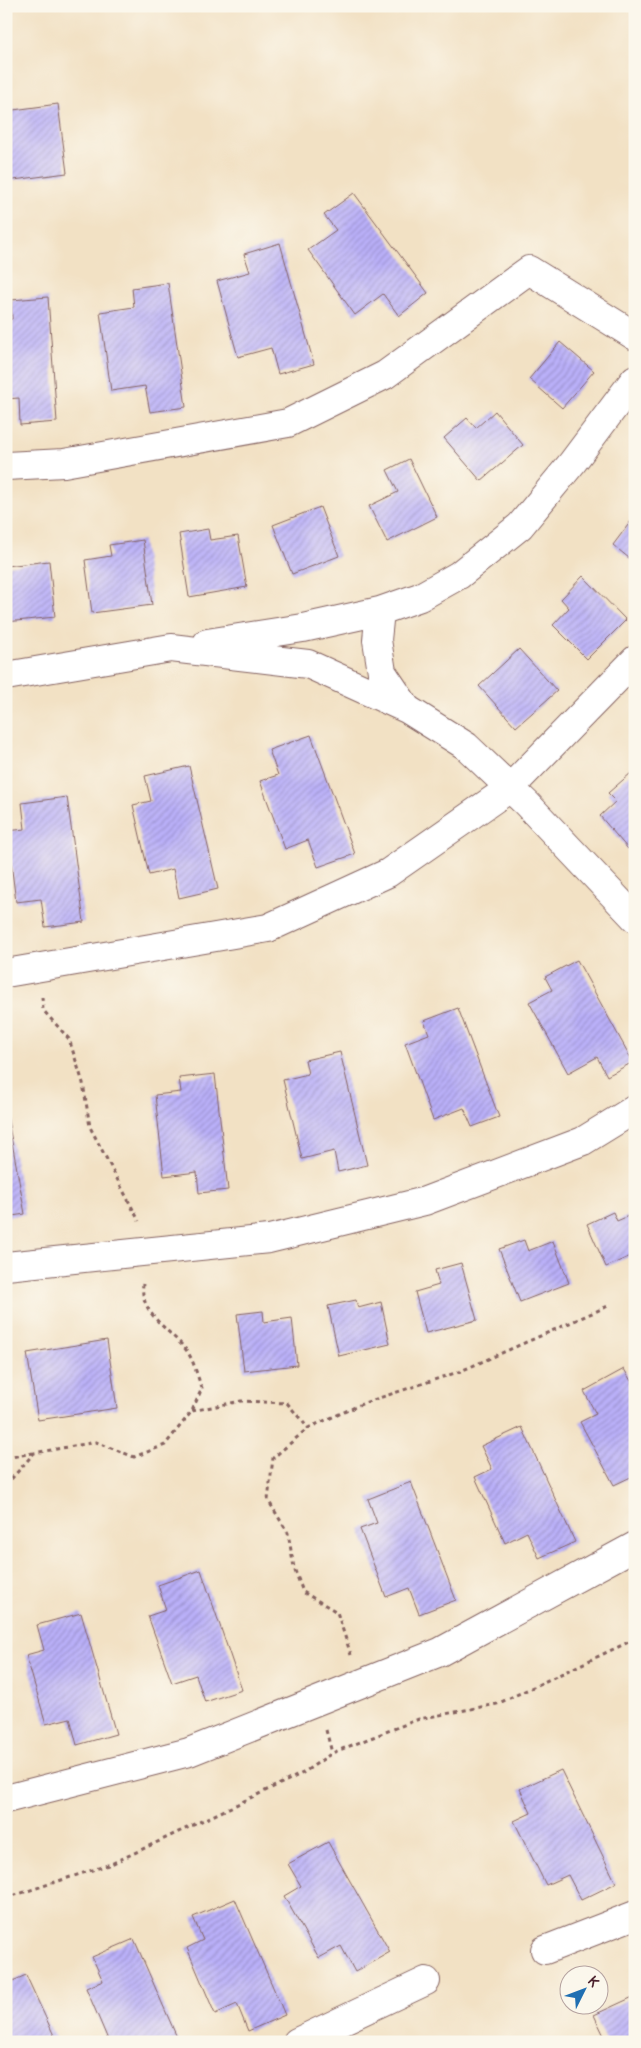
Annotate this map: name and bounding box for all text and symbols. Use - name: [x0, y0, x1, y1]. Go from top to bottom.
- north arrow: [558, 1966, 608, 2016]
- text: K: [584, 1973, 603, 1991]

